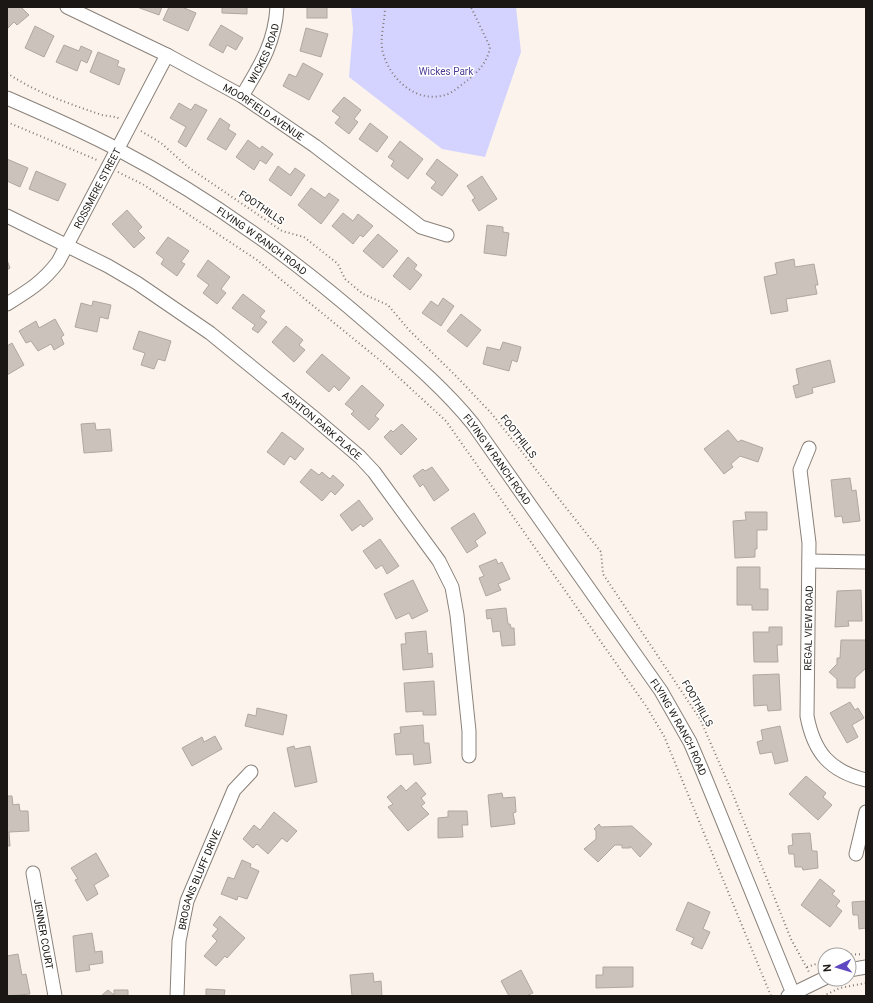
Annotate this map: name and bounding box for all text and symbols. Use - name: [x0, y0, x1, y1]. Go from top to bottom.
- street label: WICKES ROAD: [246, 22, 281, 85]
- park label: Wickes Park: [419, 66, 474, 77]
- street label: MOORFIELD AVENUE: [221, 82, 306, 143]
- street label: ROSSMERE STREET: [72, 146, 123, 230]
- street label: FOOTHILLS: [237, 188, 286, 226]
- street label: FLYING W RANCH ROAD: [215, 205, 309, 277]
- street label: ASHTON PARK PLACE: [280, 389, 364, 462]
- street label: FLYING W RANCH ROAD: [461, 412, 533, 507]
- street label: FOOTHILLS: [498, 413, 539, 460]
- street label: REGAL VIEW ROAD: [802, 585, 815, 671]
- street label: FLYING W RANCH ROAD: [648, 677, 709, 777]
- street label: FOOTHILLS: [680, 678, 715, 728]
- street label: BROGANS BLUFF DRIVE: [176, 827, 223, 931]
- street label: JENNER COURT: [32, 898, 55, 970]
- north arrow: [817, 947, 857, 987]
- text: N: [821, 963, 834, 972]

